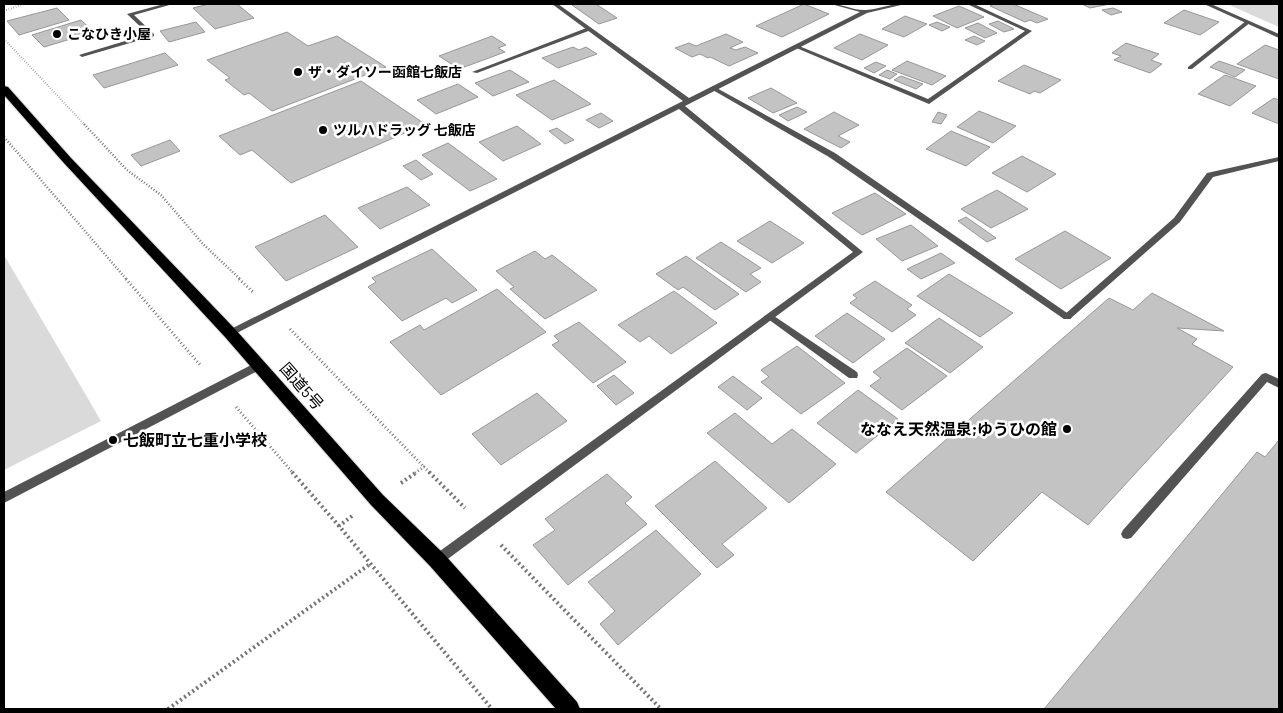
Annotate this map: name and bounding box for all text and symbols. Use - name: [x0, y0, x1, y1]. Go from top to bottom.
- place label: こなひき小屋: [67, 25, 151, 42]
- marker: こなひき小屋: [51, 28, 63, 40]
- place label: ザ・ダイソー函館七飯店: [308, 63, 462, 80]
- marker: ザ・ダイソー函館七飯店: [292, 66, 304, 78]
- place label: ツルハドラッグ 七飯店: [333, 121, 476, 138]
- marker: ツルハドラッグ 七飯店: [317, 124, 329, 136]
- street label: 国道5号: [277, 358, 328, 413]
- place label: ななえ天然温泉;ゆうひの館: [860, 419, 1057, 438]
- marker: ななえ天然温泉;ゆうひの館: [1061, 423, 1073, 435]
- place label: 七飯町立七重小学校: [123, 430, 267, 449]
- marker: 七飯町立七重小学校: [107, 434, 119, 446]

